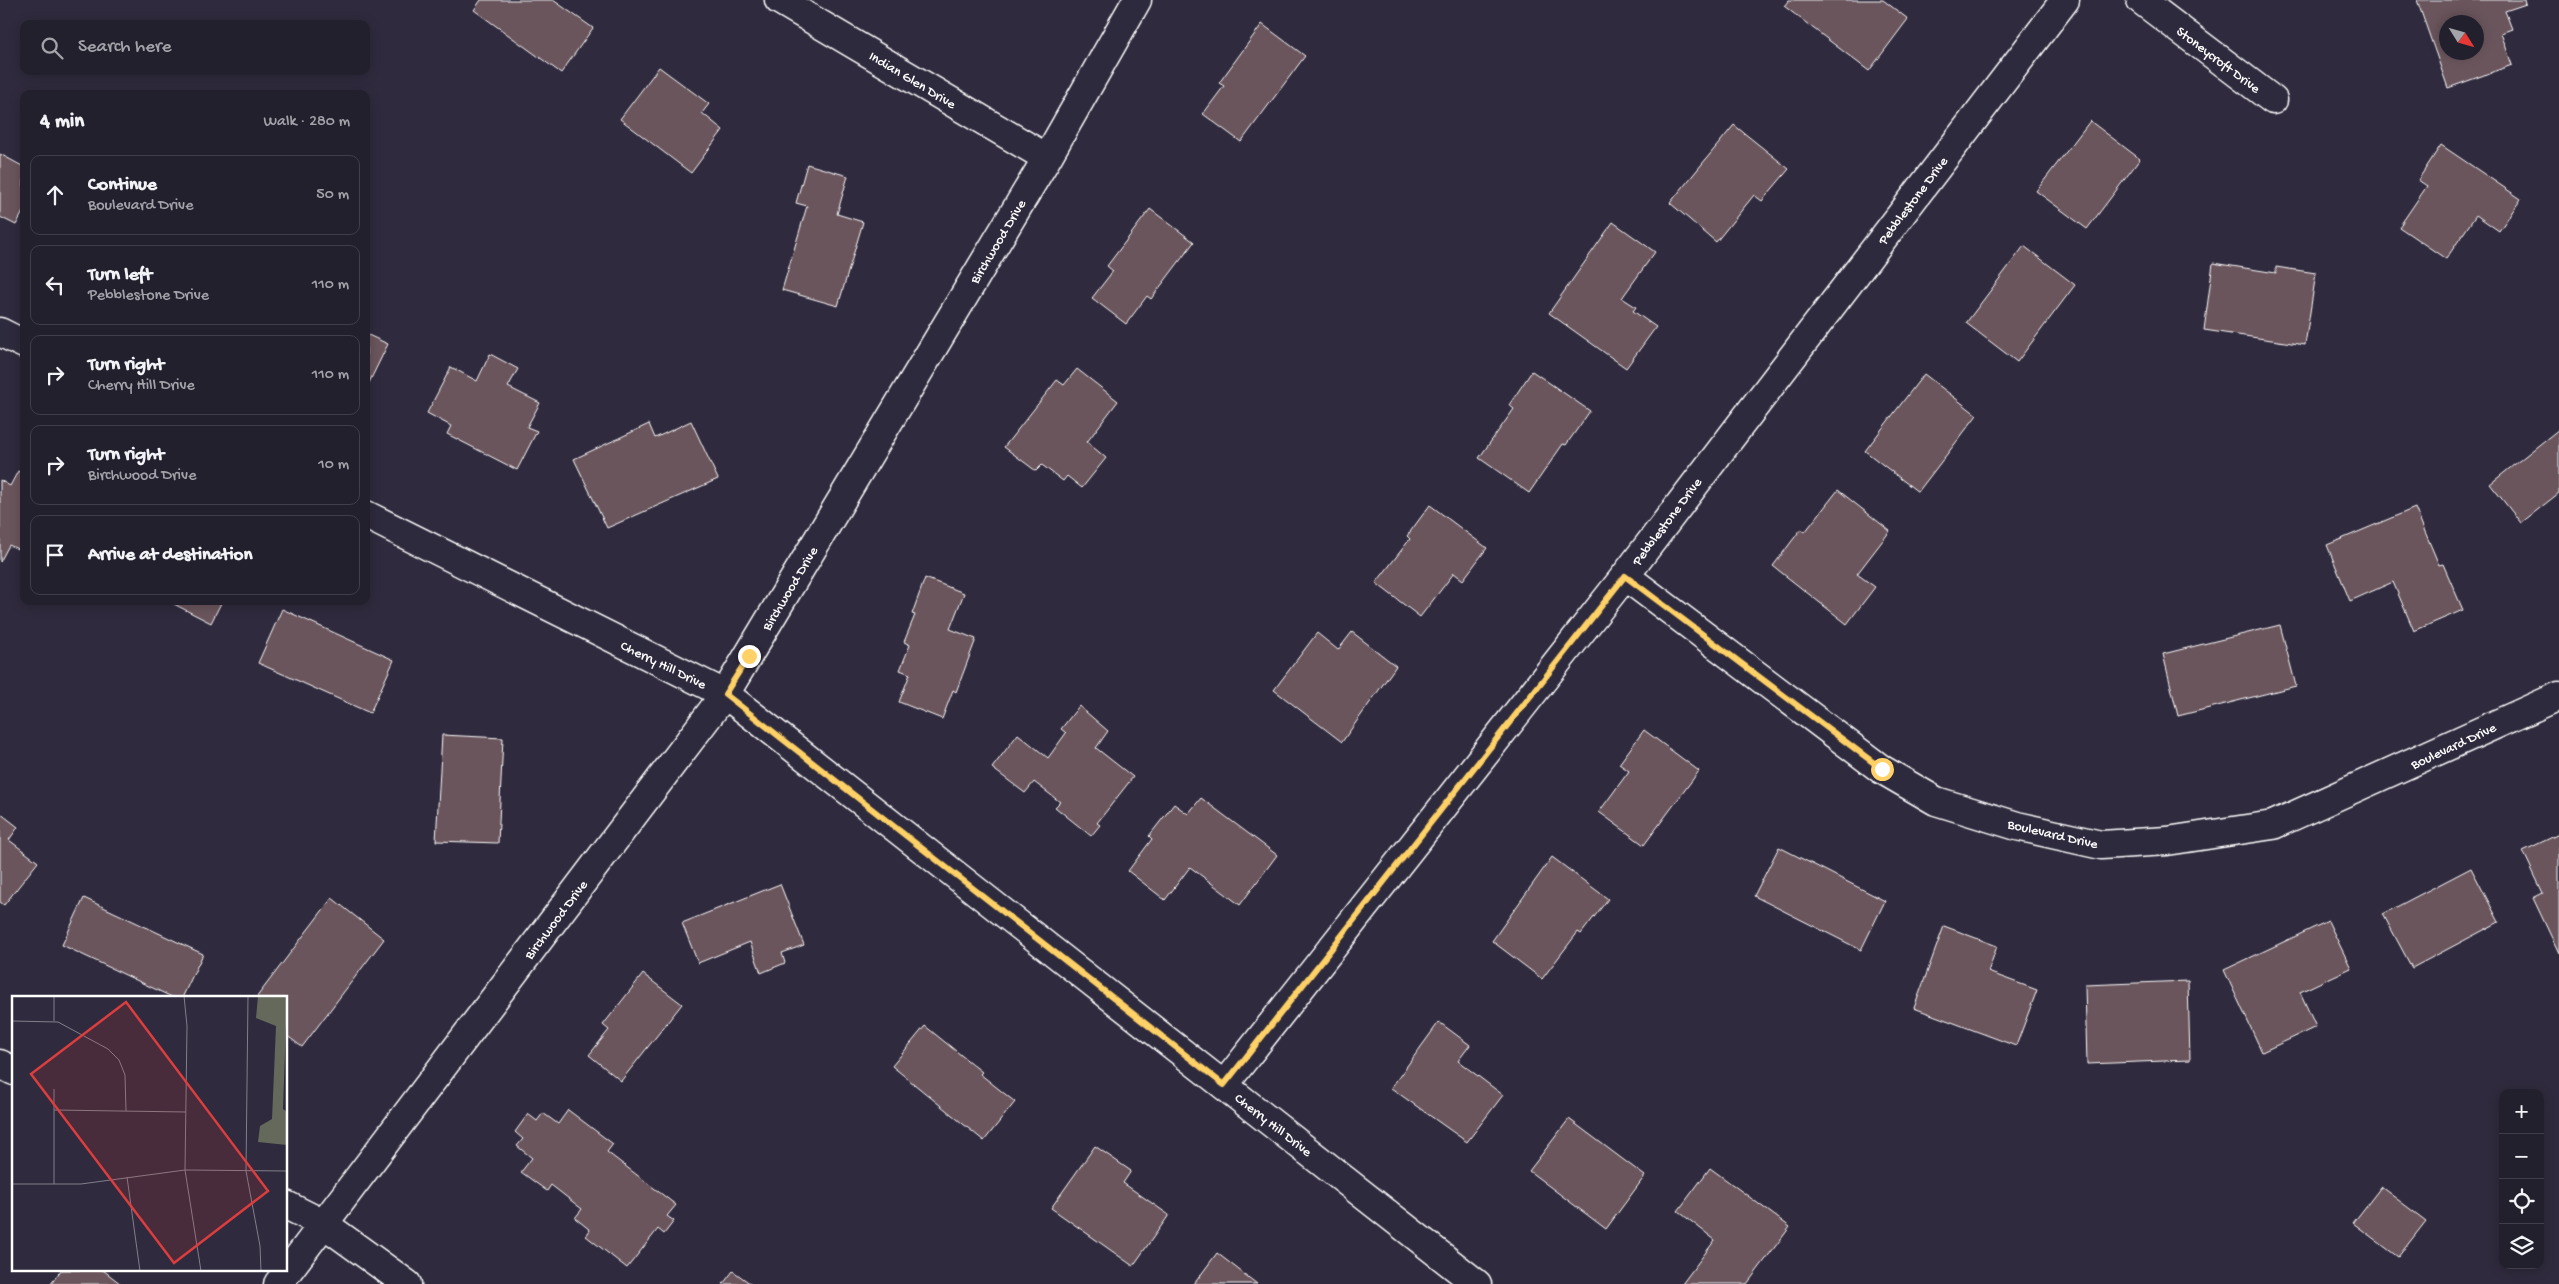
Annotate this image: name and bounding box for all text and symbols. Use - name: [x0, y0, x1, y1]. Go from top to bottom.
- north arrow: [2439, 15, 2484, 60]
- search box: [20, 20, 370, 75]
- street label: Stoneycroft Drive: [2172, 24, 2264, 99]
- icon: search: [38, 34, 66, 62]
- text: Search here: [78, 36, 172, 59]
- street label: Indian Glen Drive: [865, 48, 959, 114]
- text: 4 min: [40, 110, 84, 135]
- text: Walk · 280 m: [263, 113, 350, 132]
- street label: Pebblestone Drive: [1875, 153, 1953, 250]
- text: Continue: [88, 174, 157, 197]
- icon: ahead: [41, 181, 69, 209]
- text: 50 m: [316, 186, 349, 205]
- text: Boulevard Drive: [88, 197, 193, 216]
- street label: Birchwood Drive: [967, 197, 1031, 288]
- text: Turn left: [88, 264, 152, 287]
- icon: left: [41, 271, 69, 299]
- text: 110 m: [312, 276, 349, 295]
- text: Pebblestone Drive: [88, 287, 209, 306]
- text: Turn right: [88, 354, 164, 377]
- icon: right: [41, 361, 69, 389]
- text: 110 m: [312, 366, 349, 385]
- text: Cherry Hill Drive: [88, 377, 195, 396]
- text: Turn right: [88, 444, 164, 467]
- icon: right: [41, 451, 69, 479]
- text: 10 m: [318, 456, 349, 475]
- text: Birchwood Drive: [88, 467, 196, 486]
- street label: Pebblestone Drive: [1629, 474, 1707, 571]
- icon: arrive: [41, 541, 69, 569]
- text: Arrive at destination: [88, 544, 252, 567]
- street label: Birchwood Drive: [759, 544, 823, 635]
- street label: Cherry Hill Drive: [617, 638, 709, 695]
- route end: [738, 645, 761, 668]
- street label: Boulevard Drive: [2408, 720, 2500, 775]
- route start: [1871, 758, 1894, 781]
- street label: Boulevard Drive: [2005, 817, 2100, 854]
- street label: Birchwood Drive: [521, 877, 593, 964]
- inset map: [12, 996, 288, 1272]
- map controls: [2499, 1089, 2544, 1269]
- button: +: [2499, 1089, 2544, 1134]
- street label: Cherry Hill Drive: [1230, 1090, 1315, 1162]
- button: −: [2499, 1134, 2544, 1179]
- button: locate: [2499, 1179, 2544, 1224]
- button: layers: [2499, 1224, 2544, 1269]

